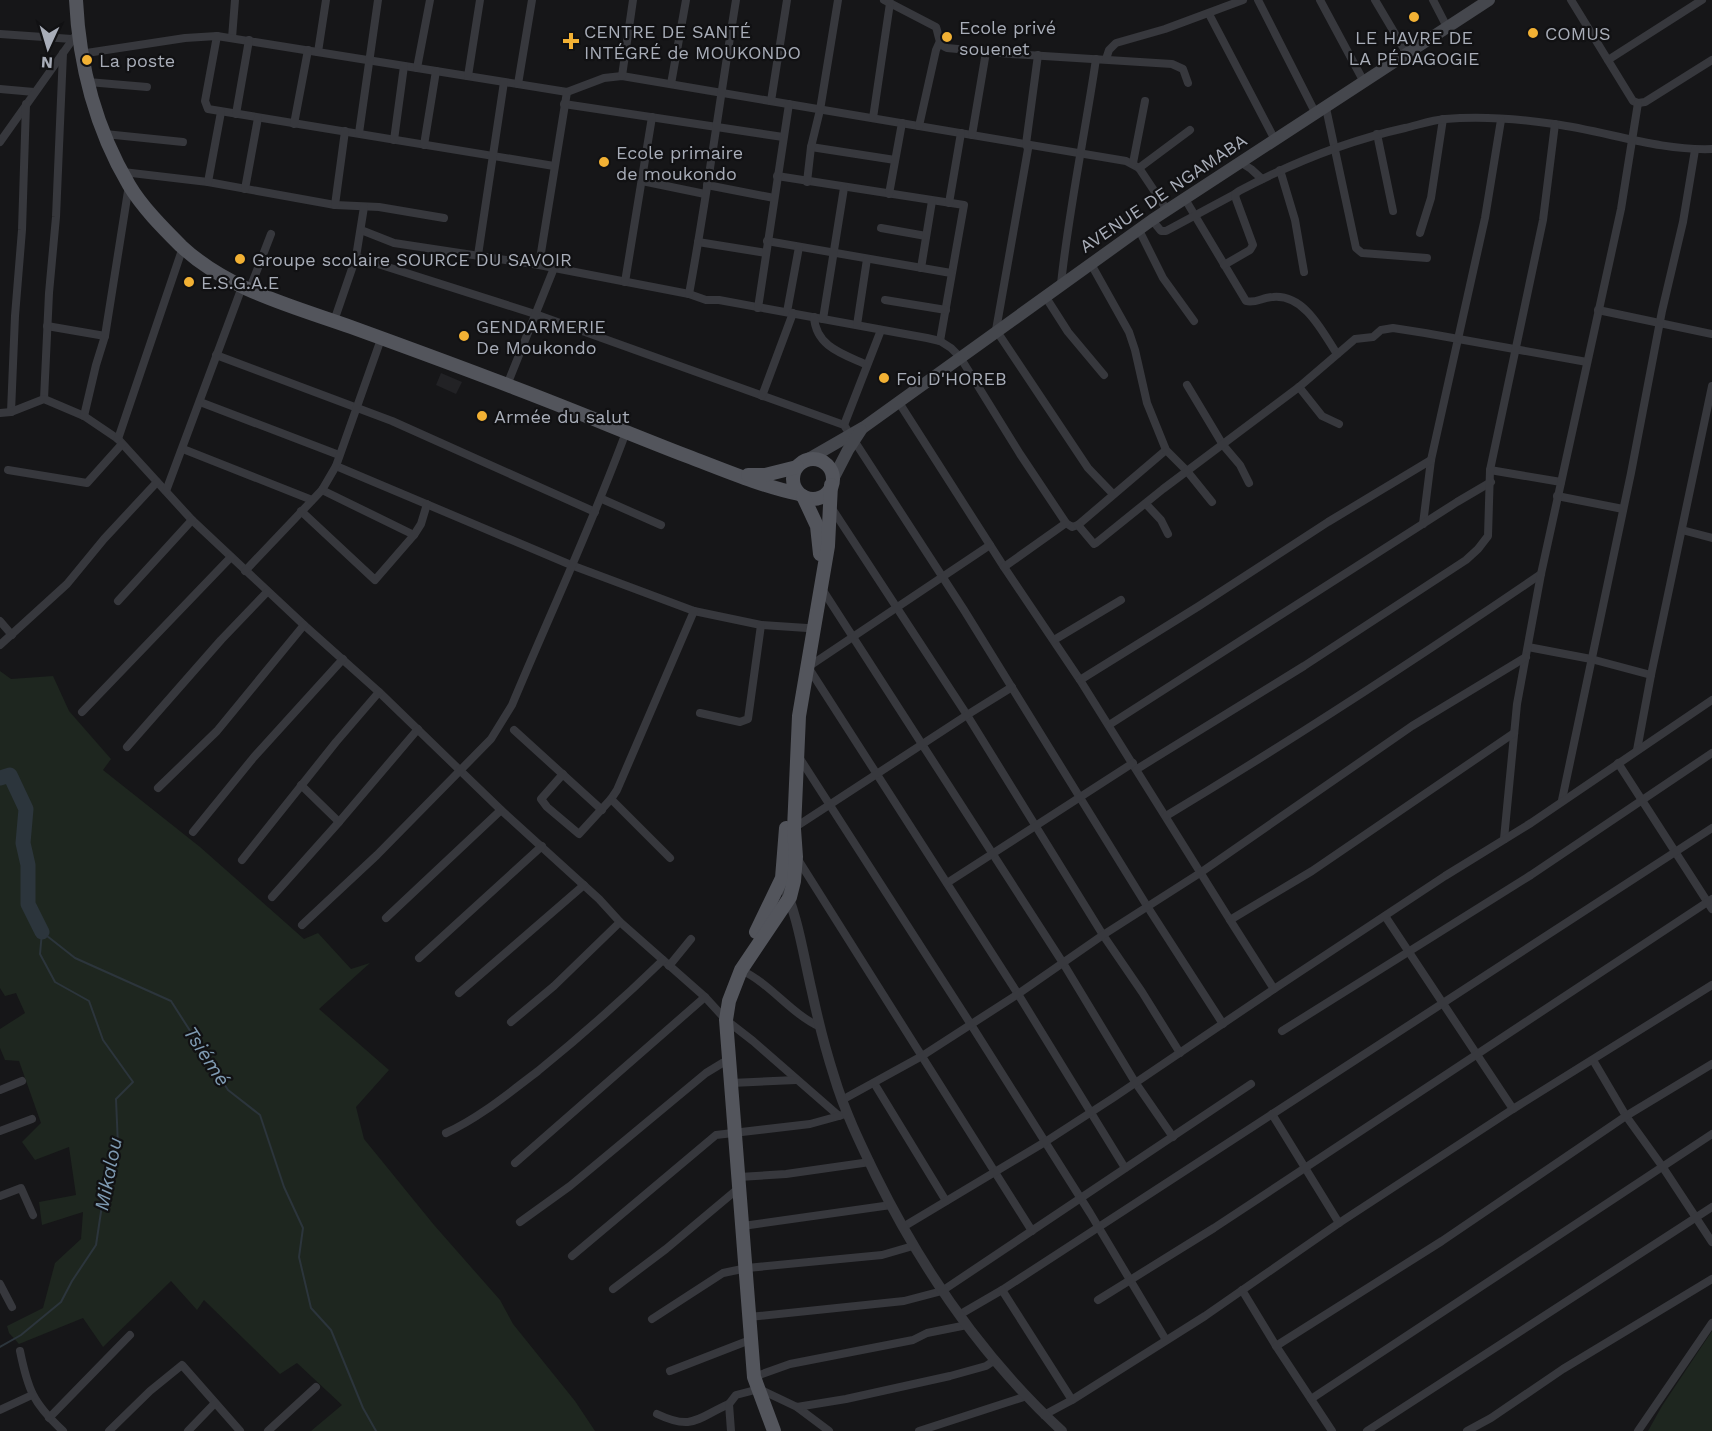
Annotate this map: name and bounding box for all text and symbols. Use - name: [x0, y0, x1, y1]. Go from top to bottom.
- marker: LE HAVRE DE LA PÉDAGOGIE: [1407, 10, 1421, 24]
- place label: Ecole privé souenet: [959, 17, 1056, 59]
- north arrow: [18, 18, 78, 78]
- place label: CENTRE DE SANTÉ INTÉGRÉ de MOUKONDO: [584, 21, 801, 63]
- place label: COMUS: [1545, 23, 1610, 44]
- marker: COMUS: [1526, 26, 1540, 40]
- place label: LE HAVRE DE LA PÉDAGOGIE: [1349, 27, 1479, 69]
- marker: Ecole privé souenet: [940, 30, 954, 44]
- marker: CENTRE DE SANTÉ INTÉGRÉ de MOUKONDO: [562, 32, 580, 50]
- place label: La poste: [99, 50, 175, 71]
- text: N: [40, 53, 54, 72]
- marker: La poste: [80, 53, 94, 67]
- street label: AVENUE DE NGAMABA: [1075, 129, 1251, 257]
- place label: Ecole primaire de moukondo: [616, 142, 743, 184]
- marker: Ecole primaire de moukondo: [597, 155, 611, 169]
- place label: Groupe scolaire SOURCE DU SAVOIR: [252, 249, 572, 270]
- marker: Groupe scolaire SOURCE DU SAVOIR: [233, 252, 247, 266]
- place label: E.S.G.A.E: [201, 272, 279, 293]
- marker: E.S.G.A.E: [182, 275, 196, 289]
- place label: GENDARMERIE De Moukondo: [476, 316, 606, 358]
- marker: GENDARMERIE De Moukondo: [457, 329, 471, 343]
- place label: Foi D'HOREB: [896, 368, 1007, 389]
- marker: Foi D'HOREB: [877, 371, 891, 385]
- place label: Armée du salut: [494, 406, 630, 427]
- marker: Armée du salut: [475, 409, 489, 423]
- water label: Tsiémé: [179, 1021, 235, 1091]
- water label: Mikalou: [89, 1135, 127, 1213]

